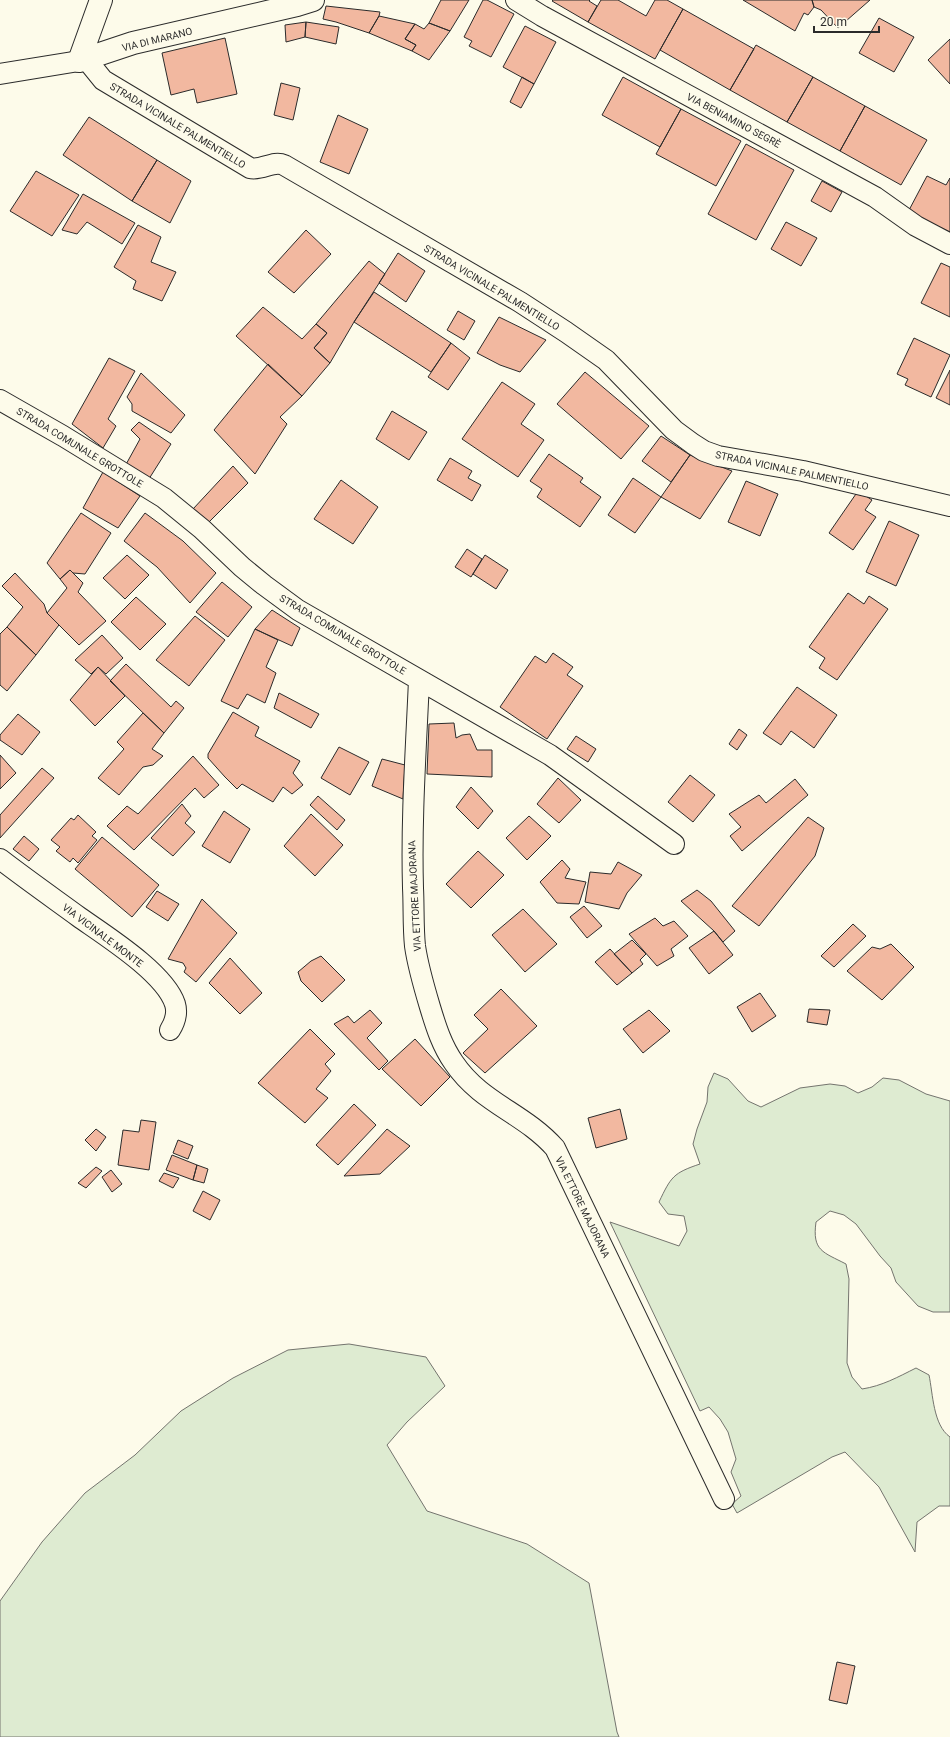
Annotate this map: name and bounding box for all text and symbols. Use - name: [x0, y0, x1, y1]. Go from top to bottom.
- scale bar: [814, 8, 879, 34]
- text: 20 m: [820, 15, 847, 29]
- street label: VIA DI MARANO: [121, 25, 193, 54]
- street label: STRADA VICINALE PALMENTIELLO: [108, 80, 248, 170]
- street label: VIA BENIAMINO SEGRÈ: [685, 90, 783, 150]
- street label: STRADA VICINALE PALMENTIELLO: [422, 242, 562, 332]
- street label: STRADA COMUNALE GROTTOLE: [15, 405, 145, 490]
- street label: STRADA VICINALE PALMENTIELLO: [714, 449, 870, 492]
- street label: STRADA COMUNALE GROTTOLE: [278, 592, 408, 677]
- street label: VIA ETTORE MAJORANA: [406, 840, 423, 952]
- street label: VIA VICINALE MONTE: [60, 902, 145, 969]
- street label: VIA ETTORE MAJORANA: [553, 1155, 612, 1260]

